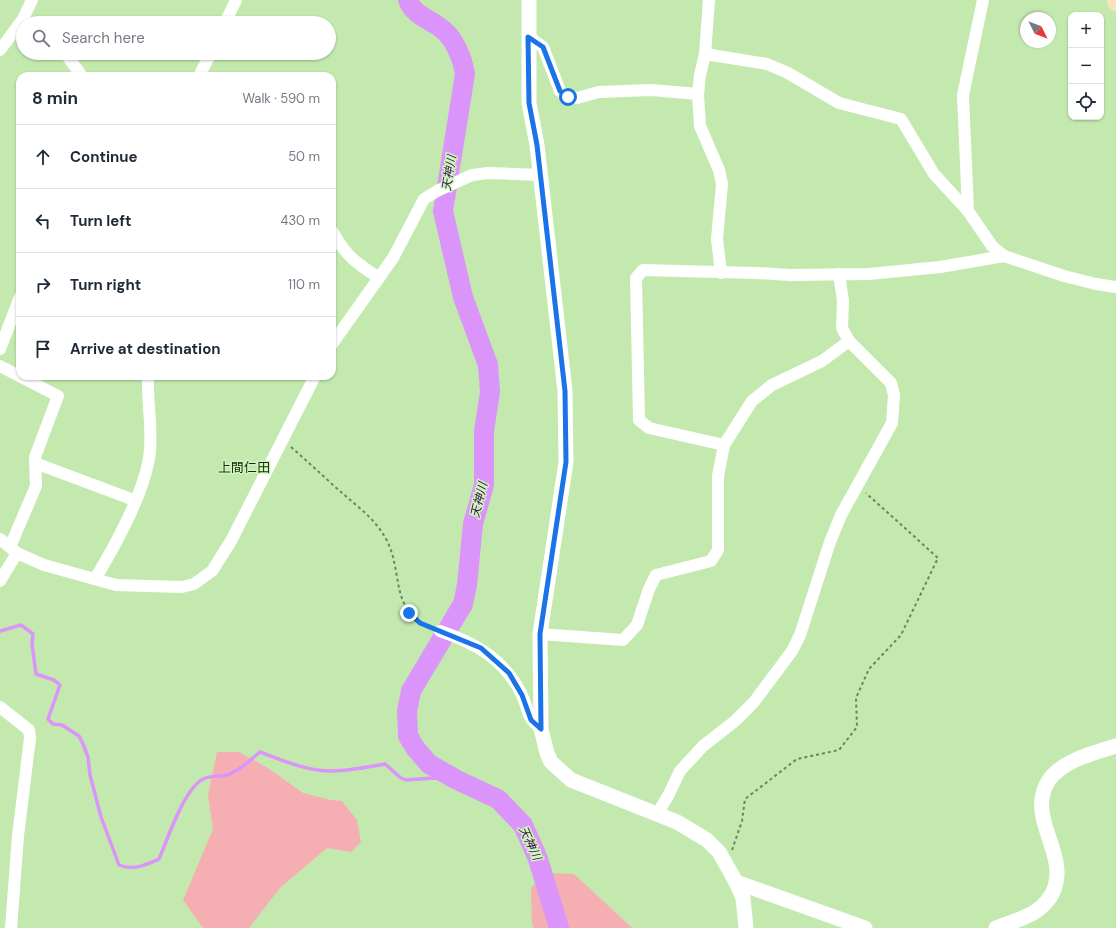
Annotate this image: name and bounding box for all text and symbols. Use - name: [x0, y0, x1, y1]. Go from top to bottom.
- north arrow: [1020, 12, 1056, 48]
- map controls: [1068, 12, 1104, 120]
- button: +: [1068, 12, 1104, 48]
- search box: [16, 16, 336, 60]
- icon: search: [30, 27, 52, 49]
- text: Search here: [62, 28, 145, 48]
- button: −: [1068, 48, 1104, 84]
- button: locate: [1068, 84, 1104, 120]
- text: 8 min: [32, 87, 78, 109]
- route start: [559, 88, 577, 106]
- text: Walk · 590 m: [242, 90, 320, 107]
- icon: ahead: [32, 146, 54, 168]
- text: Continue: [70, 147, 138, 167]
- text: 50 m: [288, 148, 320, 165]
- water label: 天神川: [438, 152, 460, 192]
- icon: left: [32, 210, 54, 232]
- text: Turn left: [70, 211, 131, 231]
- text: 430 m: [280, 212, 320, 229]
- icon: right: [32, 274, 54, 296]
- text: Turn right: [70, 275, 141, 295]
- text: 110 m: [288, 276, 320, 293]
- icon: arrive: [32, 338, 54, 360]
- text: Arrive at destination: [70, 339, 221, 359]
- district label: 上間仁田: [218, 459, 270, 476]
- water label: 天神川: [467, 479, 492, 519]
- route end: [400, 604, 418, 622]
- water label: 天神川: [515, 823, 546, 865]

